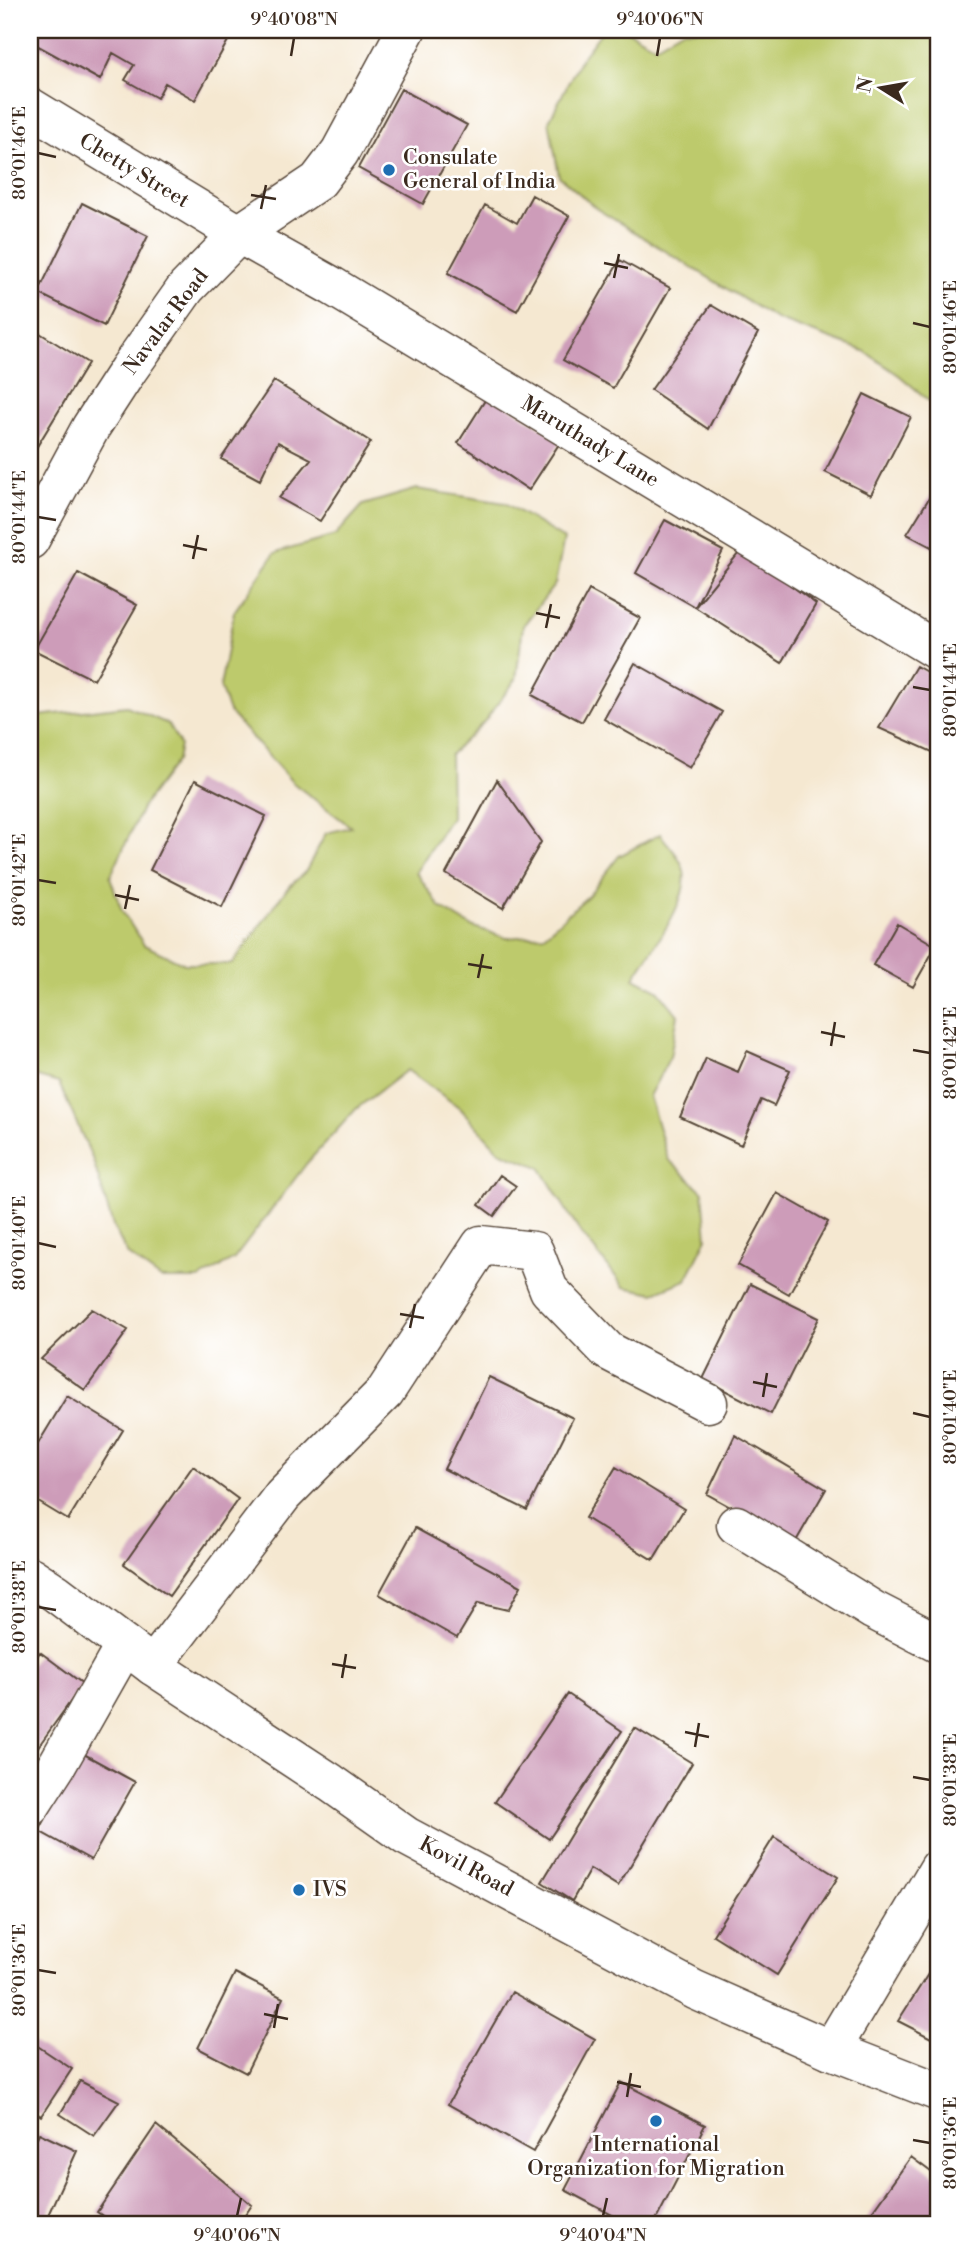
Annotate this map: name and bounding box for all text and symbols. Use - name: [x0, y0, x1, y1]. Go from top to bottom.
- text: 9°40'08"N: [250, 8, 338, 31]
- text: 9°40'06"N: [616, 8, 704, 31]
- north arrow: [846, 52, 916, 122]
- text: N: [852, 75, 879, 95]
- text: 80°01'46"E: [8, 106, 31, 200]
- street label: Chetty Street: [74, 128, 194, 214]
- place label: Consulate General of India: [403, 145, 556, 195]
- marker: Consulate General of India: [381, 162, 397, 178]
- street label: Navalar Road: [118, 264, 214, 380]
- text: 80°01'46"E: [939, 280, 962, 374]
- street label: Maruthady Lane: [516, 391, 664, 493]
- text: 80°01'44"E: [8, 470, 31, 564]
- text: 80°01'44"E: [939, 643, 962, 737]
- text: 80°01'42"E: [8, 833, 31, 927]
- text: 80°01'42"E: [939, 1006, 962, 1100]
- text: 80°01'40"E: [8, 1196, 31, 1290]
- text: 80°01'40"E: [939, 1370, 962, 1464]
- text: 80°01'38"E: [8, 1560, 31, 1654]
- text: 80°01'38"E: [939, 1733, 962, 1827]
- street label: Kovil Road: [414, 1831, 518, 1903]
- place label: IVS: [313, 1877, 347, 1903]
- marker: IVS: [291, 1882, 307, 1898]
- text: 80°01'36"E: [8, 1923, 31, 2017]
- text: 80°01'36"E: [939, 2096, 962, 2190]
- marker: International Organization for Migration: [648, 2113, 664, 2129]
- place label: International Organization for Migration: [527, 2132, 785, 2182]
- text: 9°40'06"N: [193, 2224, 281, 2247]
- text: 9°40'04"N: [559, 2224, 647, 2247]

